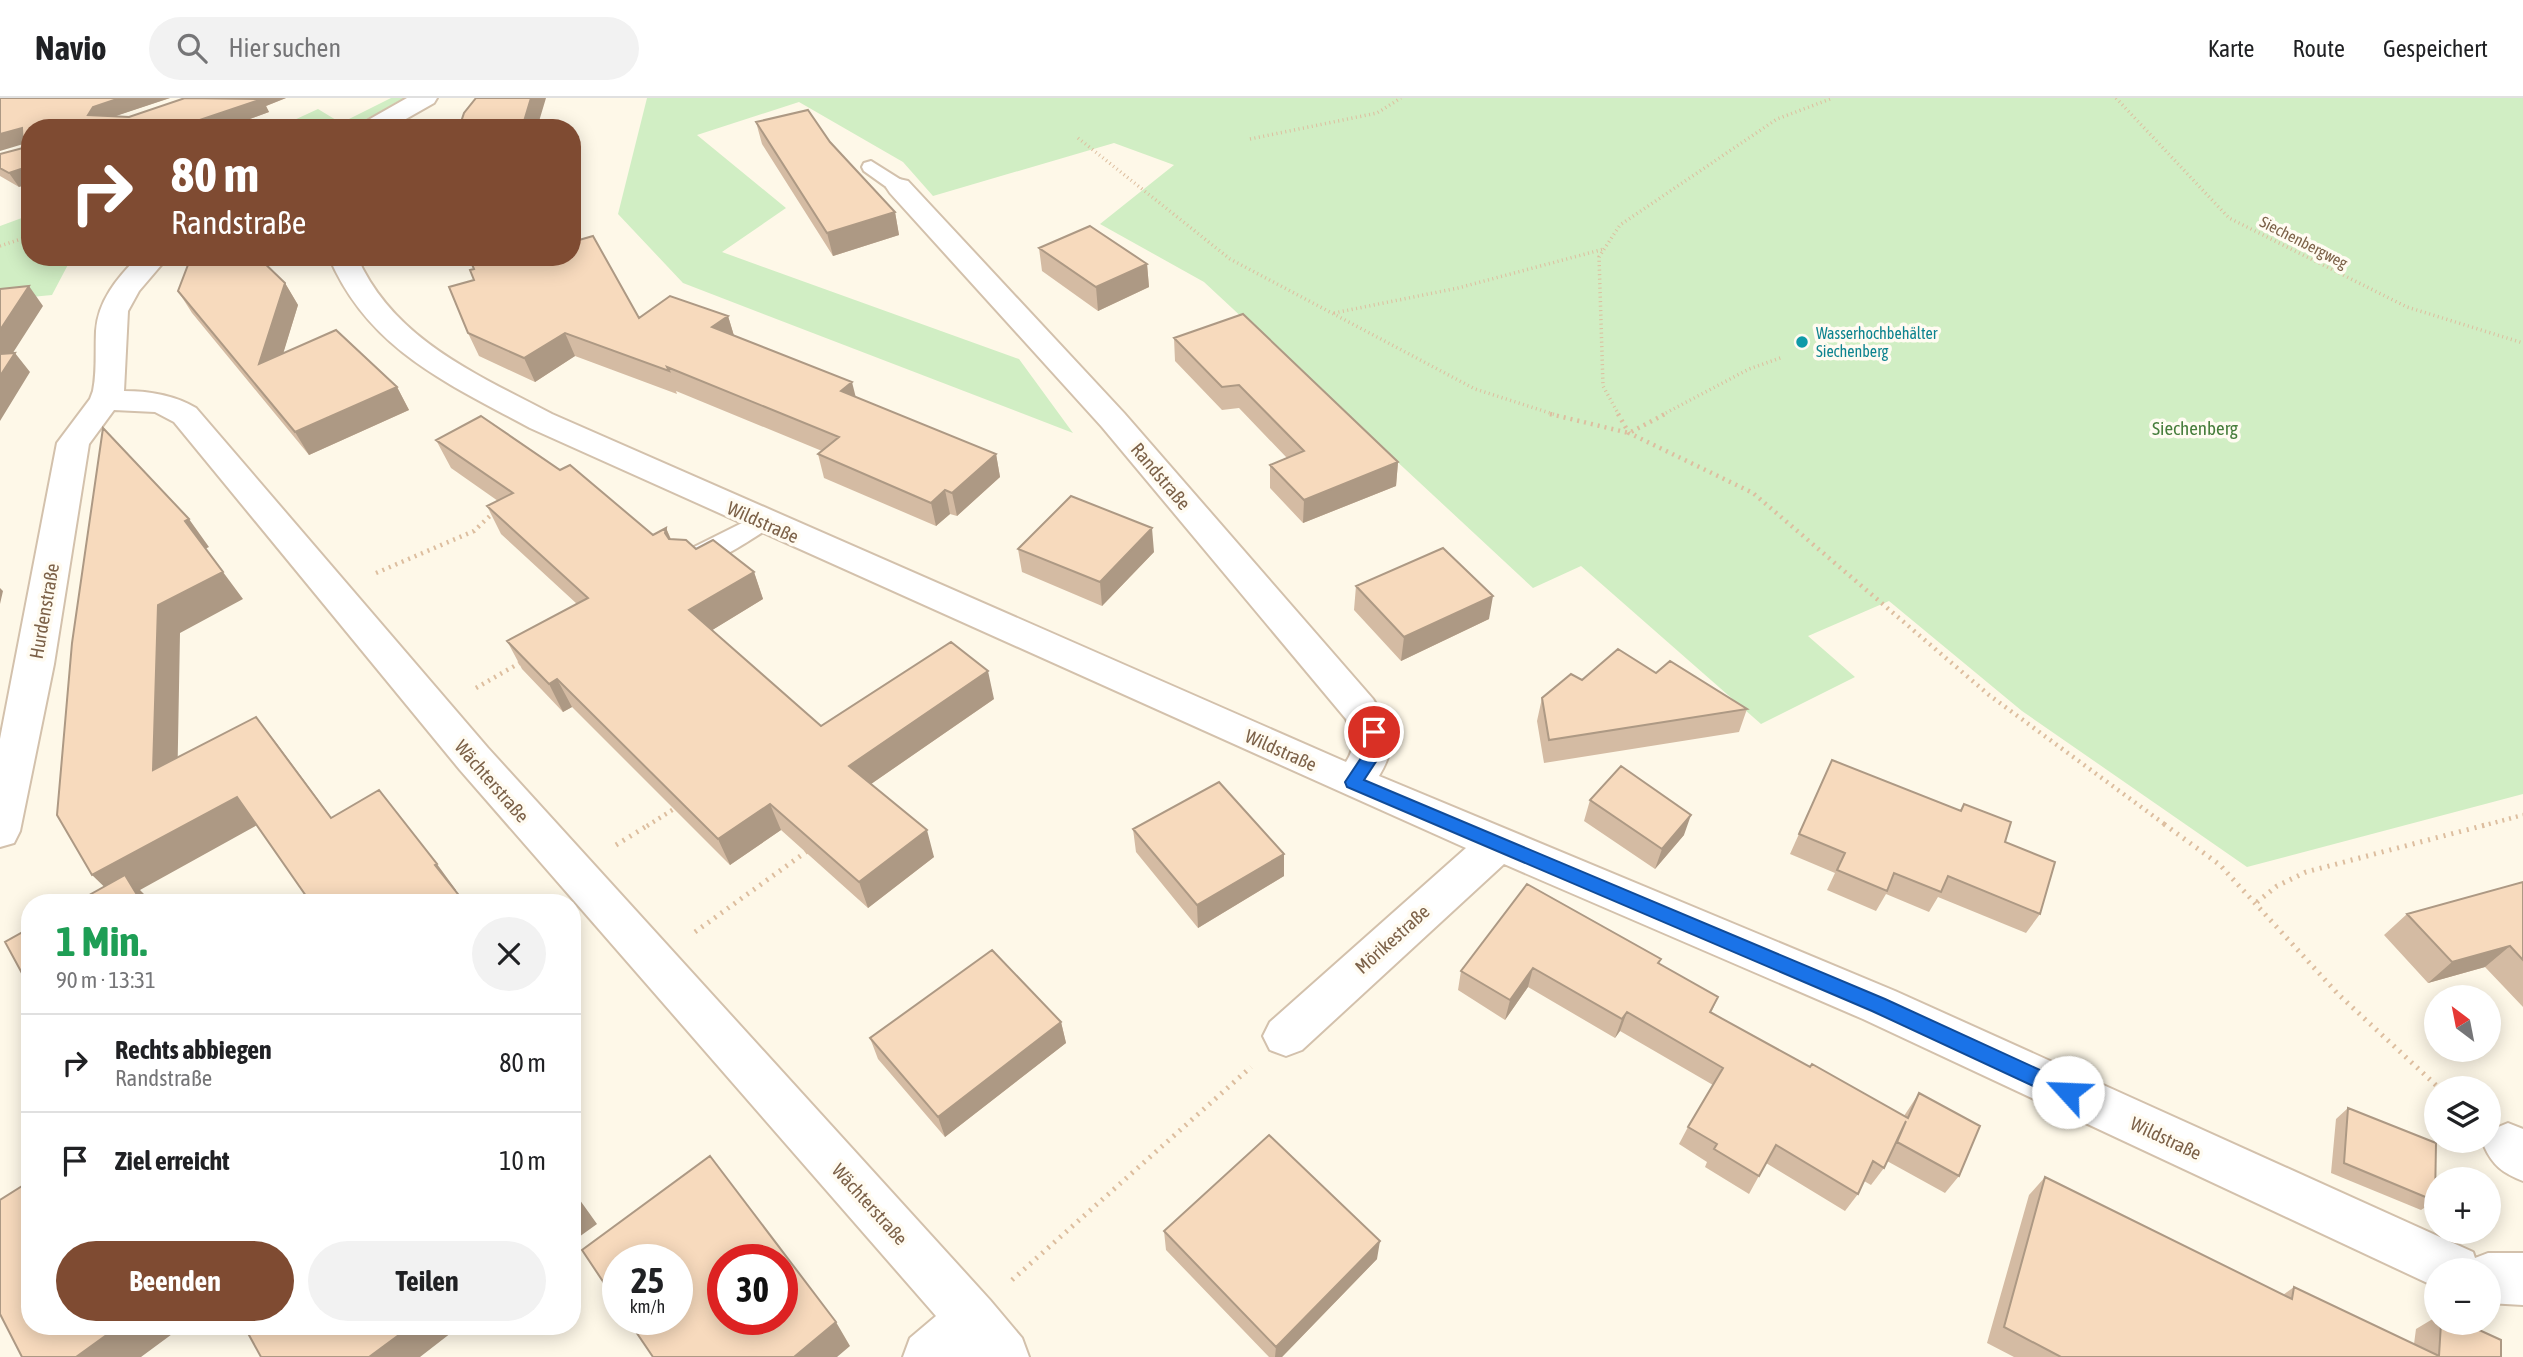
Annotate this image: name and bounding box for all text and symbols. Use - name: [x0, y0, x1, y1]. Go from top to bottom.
- search box: [149, 17, 639, 80]
- text: Navio: [35, 29, 107, 67]
- icon: search: [173, 29, 211, 67]
- text: Hier suchen: [229, 33, 341, 63]
- text: Karte: [2208, 35, 2254, 62]
- text: Route: [2292, 35, 2345, 62]
- text: Gespeichert: [2383, 35, 2488, 62]
- text: 80 m: [171, 146, 259, 202]
- icon: right: [56, 147, 147, 238]
- text: Randstraße: [171, 204, 306, 241]
- street label: Siechenbergweg: [2257, 212, 2351, 273]
- place label: Wasserhochbehälter Siechenberg: [1816, 324, 1938, 361]
- marker: Wasserhochbehälter Siechenberg: [1794, 334, 1810, 350]
- park label: Siechenberg: [2152, 417, 2239, 439]
- street label: Randstraße: [1127, 438, 1195, 514]
- street label: Wildstraße: [724, 497, 802, 547]
- street label: Hurdenstraße: [25, 562, 63, 660]
- pin: [1344, 702, 1404, 762]
- icon: arrive: [1355, 713, 1393, 751]
- street label: Wildstraße: [1242, 725, 1320, 775]
- street label: Wächterstraße: [450, 735, 534, 827]
- street label: Mörikestraße: [1350, 900, 1434, 978]
- text: 1 Min.: [56, 917, 147, 965]
- button: close: [472, 917, 546, 991]
- text: 90 m · 13:31: [56, 967, 156, 993]
- north arrow: [2424, 985, 2501, 1062]
- map controls: [2424, 985, 2501, 1335]
- text: Rechts abbiegen: [115, 1035, 272, 1065]
- icon: right: [56, 1044, 94, 1082]
- text: 80 m: [499, 1048, 546, 1078]
- position arrow: [2031, 1055, 2105, 1129]
- text: Randstraße: [115, 1065, 212, 1091]
- button: layers: [2424, 1076, 2501, 1153]
- street label: Wildstraße: [2127, 1112, 2205, 1164]
- icon: arrive: [56, 1142, 94, 1180]
- text: Ziel erreicht: [115, 1146, 230, 1176]
- text: 10 m: [499, 1146, 546, 1176]
- street label: Wächterstraße: [828, 1159, 912, 1249]
- button: +: [2424, 1167, 2501, 1244]
- button: Beenden: [56, 1241, 294, 1321]
- button: Teilen: [308, 1241, 546, 1321]
- speed limit sign: 30: [707, 1244, 798, 1335]
- button: −: [2424, 1258, 2501, 1335]
- text: 25: [631, 1260, 664, 1300]
- text: km/h: [630, 1296, 665, 1317]

